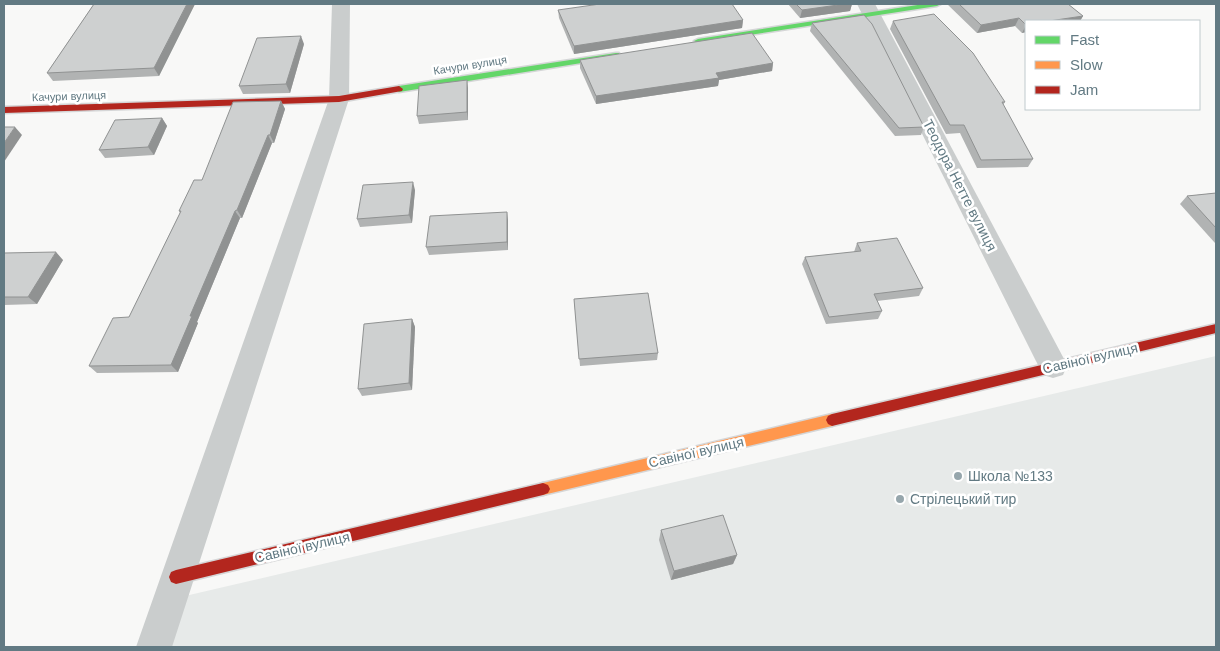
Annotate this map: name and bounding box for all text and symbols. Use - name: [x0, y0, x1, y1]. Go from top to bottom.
- legend: [1025, 20, 1200, 110]
- text: Fast: [1070, 31, 1100, 48]
- street label: Качури вулиця: [432, 53, 508, 77]
- text: Slow: [1070, 56, 1103, 73]
- text: Jam: [1070, 81, 1098, 98]
- street label: Качури вулиця: [32, 89, 106, 103]
- street label: Теодора Нетте вулиця: [920, 116, 1000, 254]
- street label: Савіної вулиця: [1041, 339, 1139, 377]
- street label: Савіної вулиця: [647, 433, 745, 471]
- place label: Школа №133: [968, 468, 1053, 484]
- marker: Школа №133: [952, 470, 964, 482]
- place label: Стрілецький тир: [910, 491, 1017, 507]
- marker: Стрілецький тир: [894, 493, 906, 505]
- street label: Савіної вулиця: [253, 528, 351, 566]

